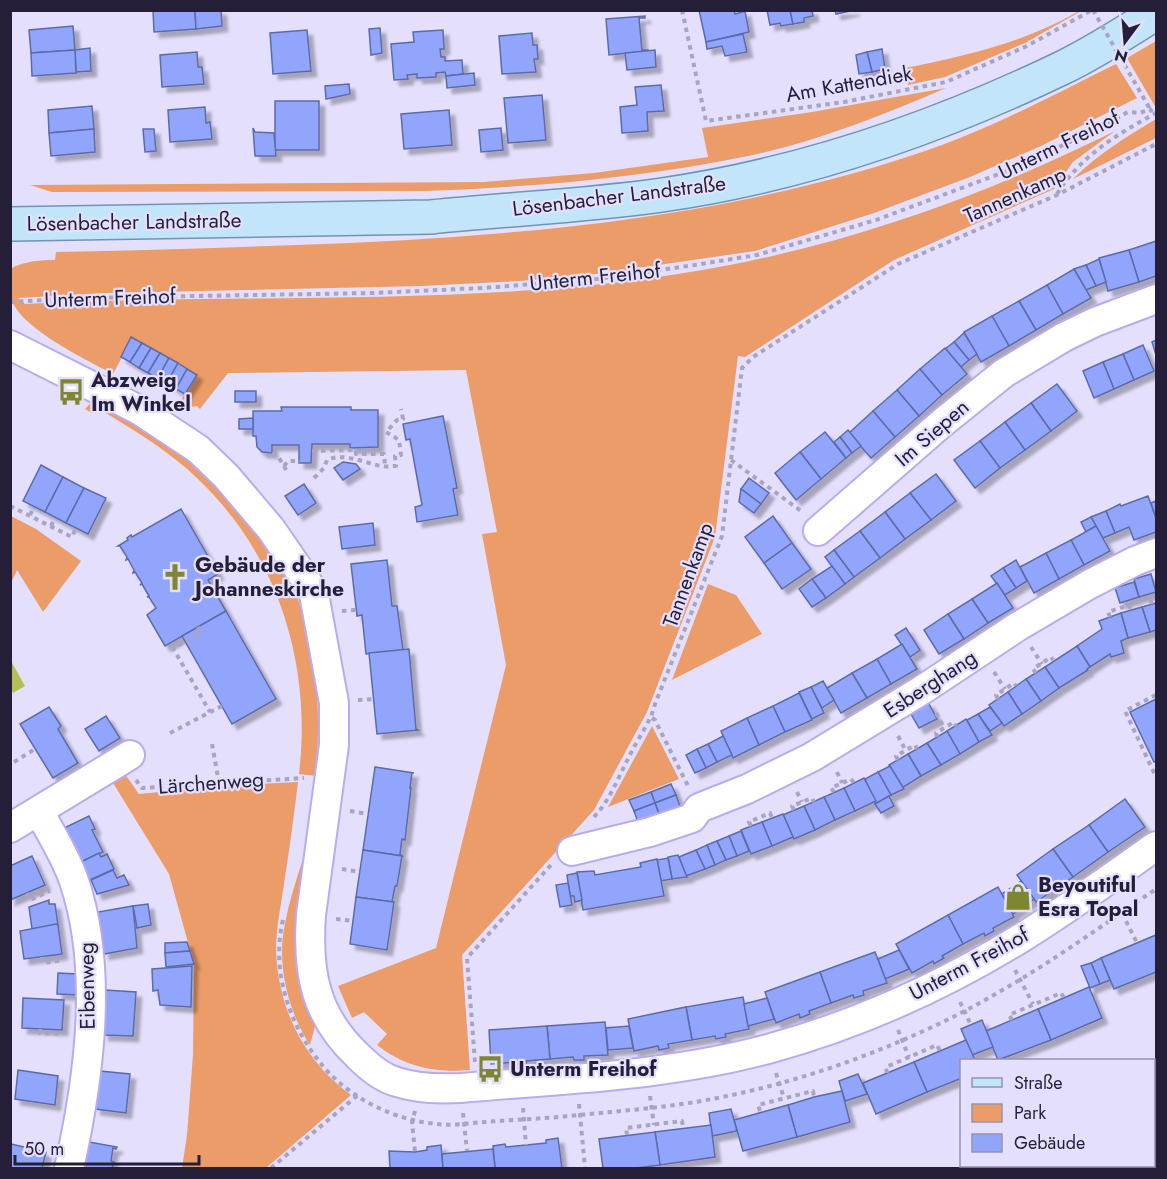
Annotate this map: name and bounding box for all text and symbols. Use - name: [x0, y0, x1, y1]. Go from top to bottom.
- north arrow: [1095, 12, 1155, 72]
- text: N: [1112, 43, 1130, 69]
- street label: Am Kattendiek: [783, 58, 915, 110]
- street label: Unterm Freihof: [993, 102, 1126, 187]
- street label: Tannenkamp: [959, 159, 1071, 231]
- street label: Lösenbacher Landstraße: [511, 168, 728, 224]
- street label: Lösenbacher Landstraße: [26, 205, 242, 239]
- street label: Unterm Freihof: [528, 255, 663, 299]
- street label: Unterm Freihof: [44, 281, 177, 315]
- place label: Abzweig Im Winkel: [90, 365, 191, 419]
- bus stop icon: Abzweig Im Winkel: [56, 377, 86, 407]
- street label: Im Siepen: [888, 392, 976, 474]
- street label: Tannenkamp: [655, 518, 721, 632]
- place label: Gebäude der Johanneskirche: [191, 550, 344, 604]
- church icon: Gebäude der Johanneskirche: [160, 562, 190, 592]
- street label: Esberghang: [877, 643, 983, 725]
- street label: Lärchenweg: [157, 764, 265, 802]
- place label: Beyoutiful Esra Topal: [1038, 870, 1139, 924]
- shop icon: Beyoutiful Esra Topal: [1003, 882, 1033, 912]
- street label: Unterm Freihof: [904, 919, 1035, 1008]
- street label: Eibenweg: [71, 942, 103, 1030]
- bus stop icon: Unterm Freihof: [475, 1054, 505, 1084]
- place label: Unterm Freihof: [510, 1054, 657, 1084]
- legend: [960, 1059, 1155, 1167]
- text: Straße: [1014, 1070, 1062, 1096]
- text: Park: [1014, 1100, 1046, 1126]
- scale bar: [15, 1128, 200, 1166]
- text: Gebäude: [1014, 1130, 1085, 1156]
- text: 50 m: [24, 1136, 64, 1162]

